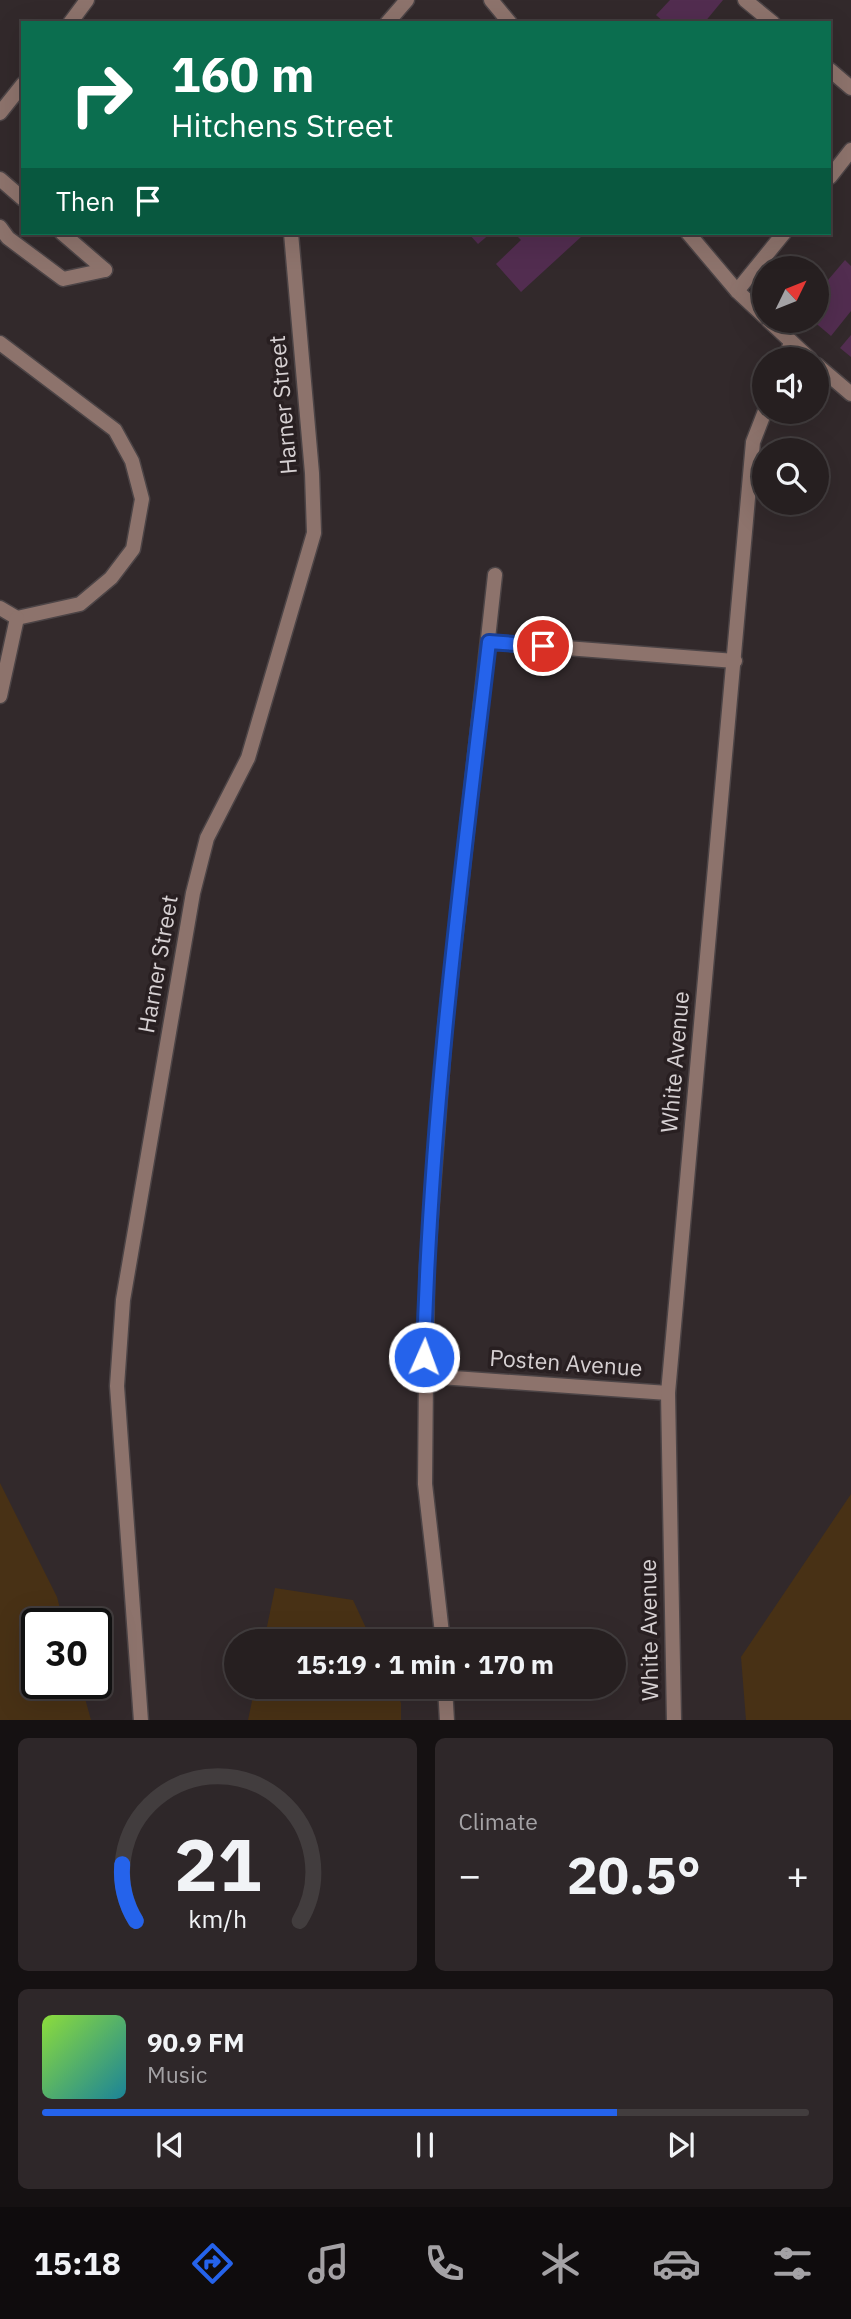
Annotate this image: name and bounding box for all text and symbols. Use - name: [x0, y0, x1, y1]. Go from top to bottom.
- text: 160 m: [171, 42, 315, 105]
- icon: right: [56, 49, 147, 140]
- text: Hitchens Street: [171, 104, 394, 146]
- icon: arrive: [129, 182, 167, 220]
- text: Then: [56, 184, 115, 218]
- north arrow: [752, 256, 830, 332]
- map controls: [752, 256, 829, 515]
- street label: Harner Street: [261, 334, 303, 476]
- button: sound: [752, 347, 829, 424]
- button: search: [752, 438, 829, 515]
- pin: [513, 616, 573, 676]
- icon: arrive: [524, 627, 562, 665]
- street label: Harner Street: [130, 892, 184, 1035]
- street label: White Avenue: [653, 990, 695, 1134]
- position arrow: [387, 1320, 461, 1394]
- street label: Posten Avenue: [489, 1342, 644, 1382]
- street label: White Avenue: [632, 1559, 664, 1701]
- speed limit sign: 30: [21, 1608, 112, 1699]
- text: 15:19 · 1 min · 170 m: [296, 1647, 554, 1681]
- text: Climate: [459, 1806, 538, 1836]
- text: 21: [174, 1816, 261, 1911]
- text: 20.5°: [567, 1841, 701, 1908]
- text: −: [459, 1850, 481, 1899]
- text: +: [786, 1850, 809, 1899]
- text: km/h: [188, 1901, 247, 1934]
- text: 90.9 FM: [147, 2025, 245, 2059]
- text: Music: [147, 2059, 207, 2089]
- icon: previous: [151, 2126, 189, 2164]
- icon: pause: [406, 2126, 444, 2164]
- icon: next: [662, 2126, 700, 2164]
- icon: directions: [188, 2239, 237, 2288]
- icon: music: [304, 2239, 353, 2288]
- icon: phone: [420, 2239, 469, 2288]
- icon: climate: [536, 2239, 585, 2288]
- icon: car: [652, 2239, 701, 2288]
- icon: filters: [768, 2239, 817, 2288]
- text: 15:18: [34, 2242, 121, 2284]

